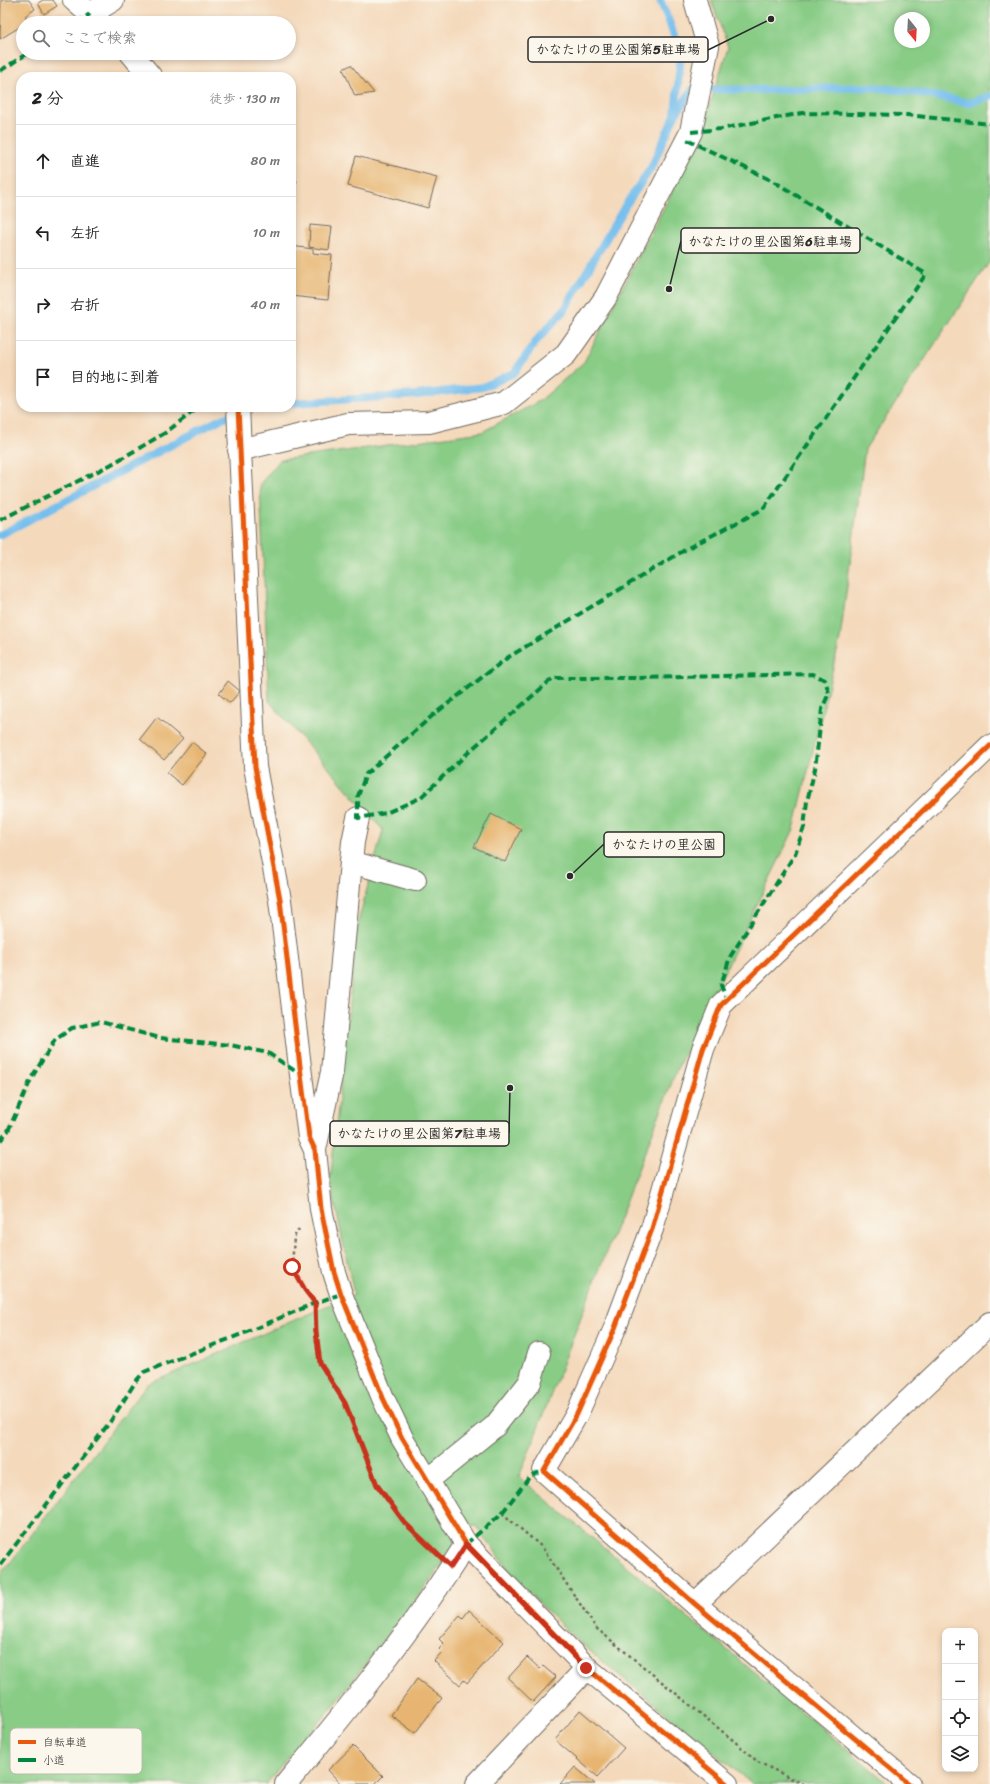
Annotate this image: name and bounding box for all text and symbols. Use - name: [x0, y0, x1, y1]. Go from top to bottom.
- north arrow: [894, 12, 930, 48]
- search box: [16, 16, 296, 60]
- text: ここで検索: [62, 25, 137, 51]
- icon: search: [30, 27, 52, 49]
- callout: かなたけの里公園第5駐車場: [528, 37, 708, 62]
- text: かなたけの里公園第5駐車場: [536, 38, 700, 61]
- text: 2 分: [32, 83, 63, 113]
- text: 徒歩 · 130 m: [209, 87, 280, 110]
- text: 直進: [70, 148, 100, 174]
- text: 80 m: [251, 149, 280, 172]
- icon: ahead: [32, 150, 54, 172]
- text: 左折: [70, 220, 100, 246]
- text: 10 m: [253, 221, 280, 244]
- icon: left: [32, 222, 54, 244]
- callout: かなたけの里公園第6駐車場: [681, 228, 860, 253]
- text: かなたけの里公園第6駐車場: [688, 230, 852, 253]
- text: 右折: [70, 292, 100, 318]
- text: 40 m: [250, 293, 280, 316]
- icon: right: [32, 294, 54, 316]
- text: 目的地に到着: [70, 364, 160, 390]
- icon: arrive: [32, 366, 54, 388]
- callout: かなたけの里公園: [604, 832, 724, 857]
- text: かなたけの里公園: [612, 833, 716, 856]
- callout: かなたけの里公園第7駐車場: [330, 1121, 509, 1146]
- text: かなたけの里公園第7駐車場: [337, 1122, 501, 1145]
- route start: [283, 1258, 301, 1276]
- map controls: [942, 1628, 978, 1772]
- button: +: [942, 1628, 978, 1664]
- route end: [577, 1659, 595, 1677]
- button: −: [942, 1664, 978, 1700]
- button: locate: [942, 1700, 978, 1736]
- legend: [10, 1728, 142, 1774]
- text: 自転車道: [43, 1733, 87, 1752]
- button: layers: [942, 1736, 978, 1772]
- text: 小道: [43, 1751, 65, 1770]

